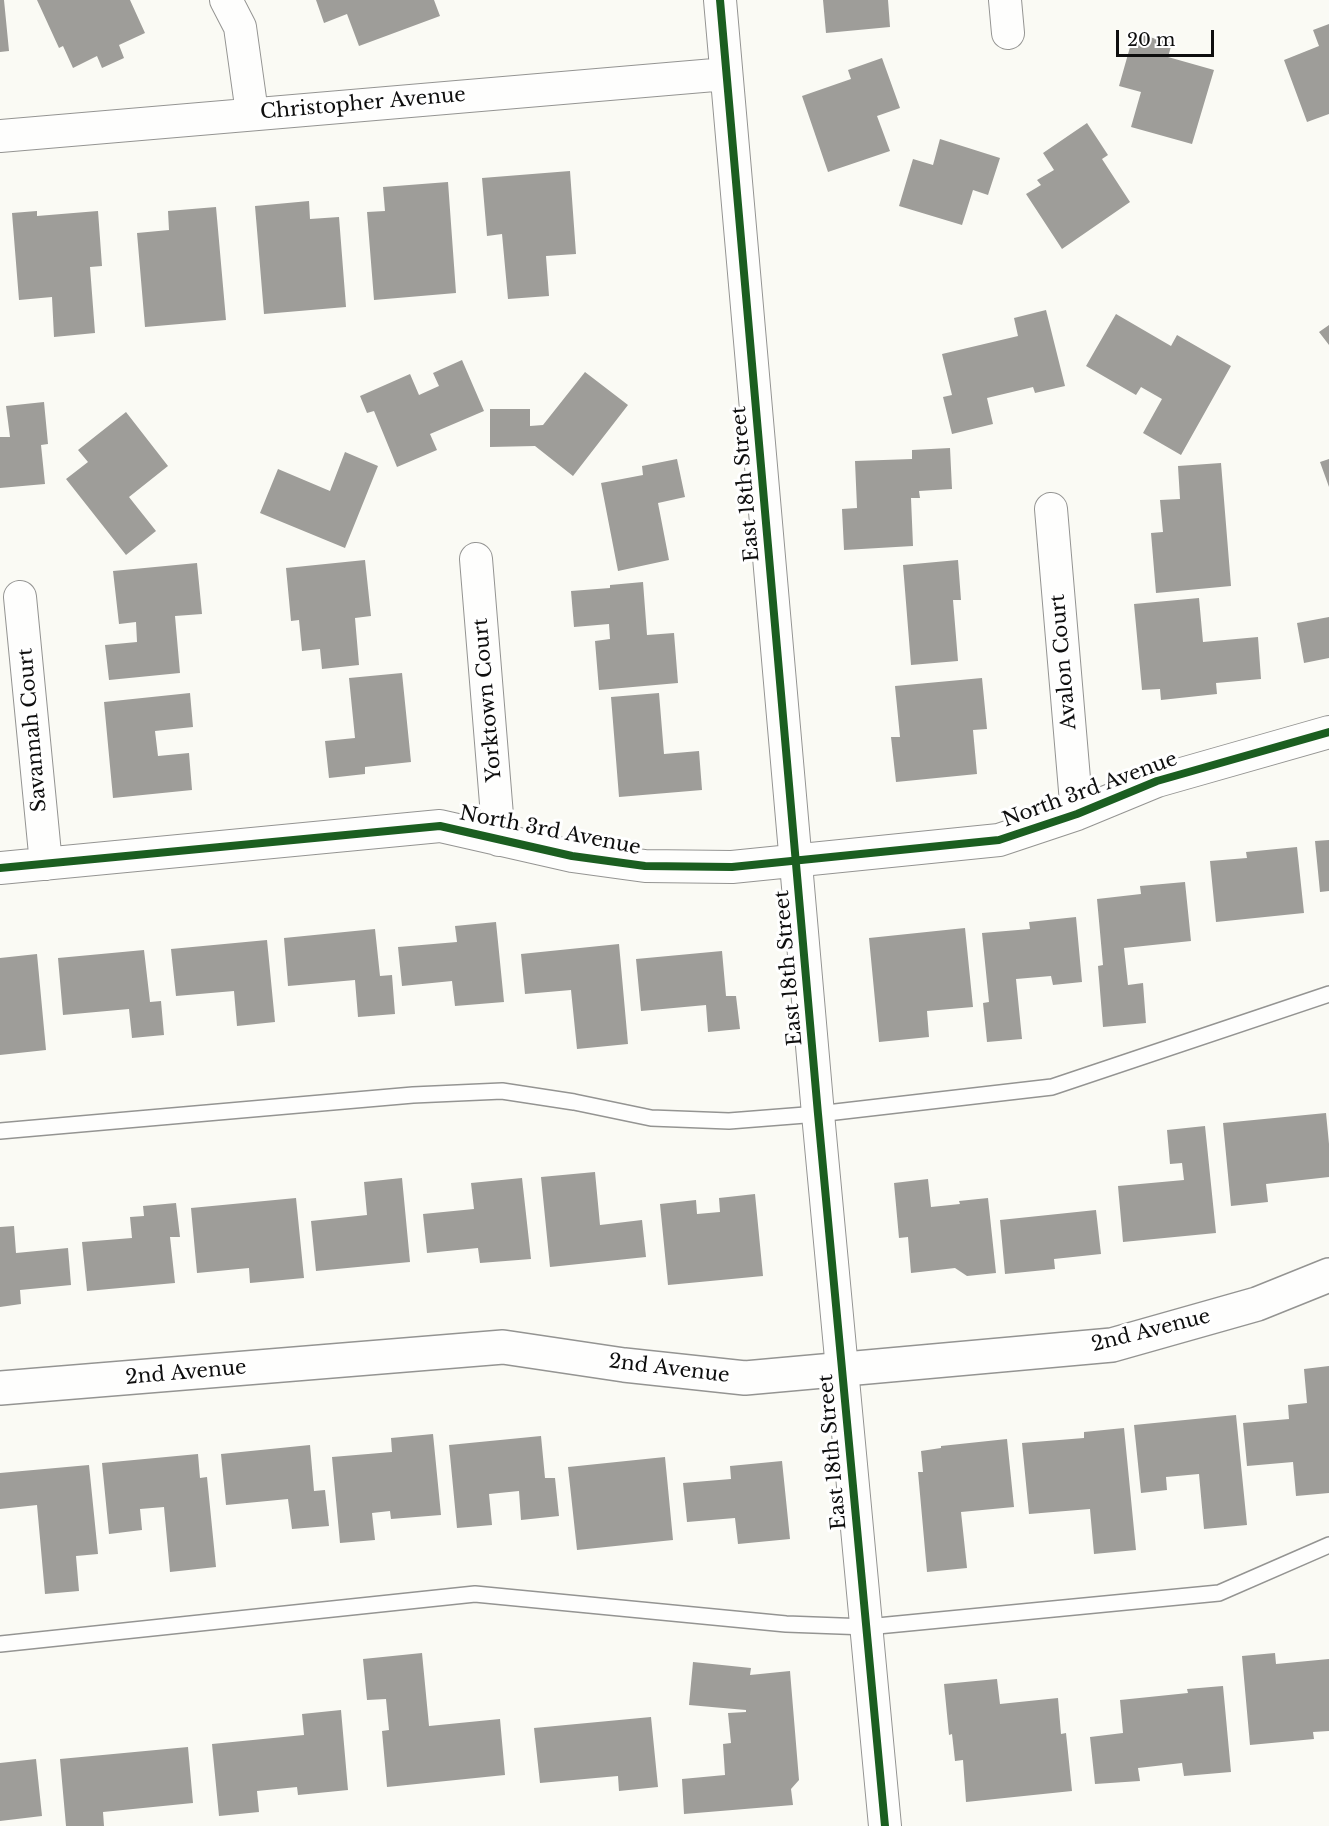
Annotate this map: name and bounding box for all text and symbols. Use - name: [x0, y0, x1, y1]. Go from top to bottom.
- scale bar: [1119, 18, 1216, 56]
- text: 20 m: [1127, 29, 1175, 51]
- street label: Christopher Avenue: [259, 83, 467, 125]
- street label: East 18th Street: [727, 405, 765, 563]
- street label: Avalon Court: [1046, 593, 1082, 731]
- street label: Yorktown Court: [469, 617, 507, 783]
- street label: Savannah Court: [14, 647, 52, 813]
- street label: North 3rd Avenue: [999, 747, 1181, 833]
- street label: North 3rd Avenue: [457, 802, 643, 860]
- street label: East 18th Street: [770, 889, 808, 1047]
- street label: 2nd Avenue: [1089, 1305, 1213, 1357]
- street label: 2nd Avenue: [607, 1350, 731, 1388]
- street label: 2nd Avenue: [124, 1356, 248, 1390]
- street label: East 18th Street: [814, 1373, 852, 1531]

